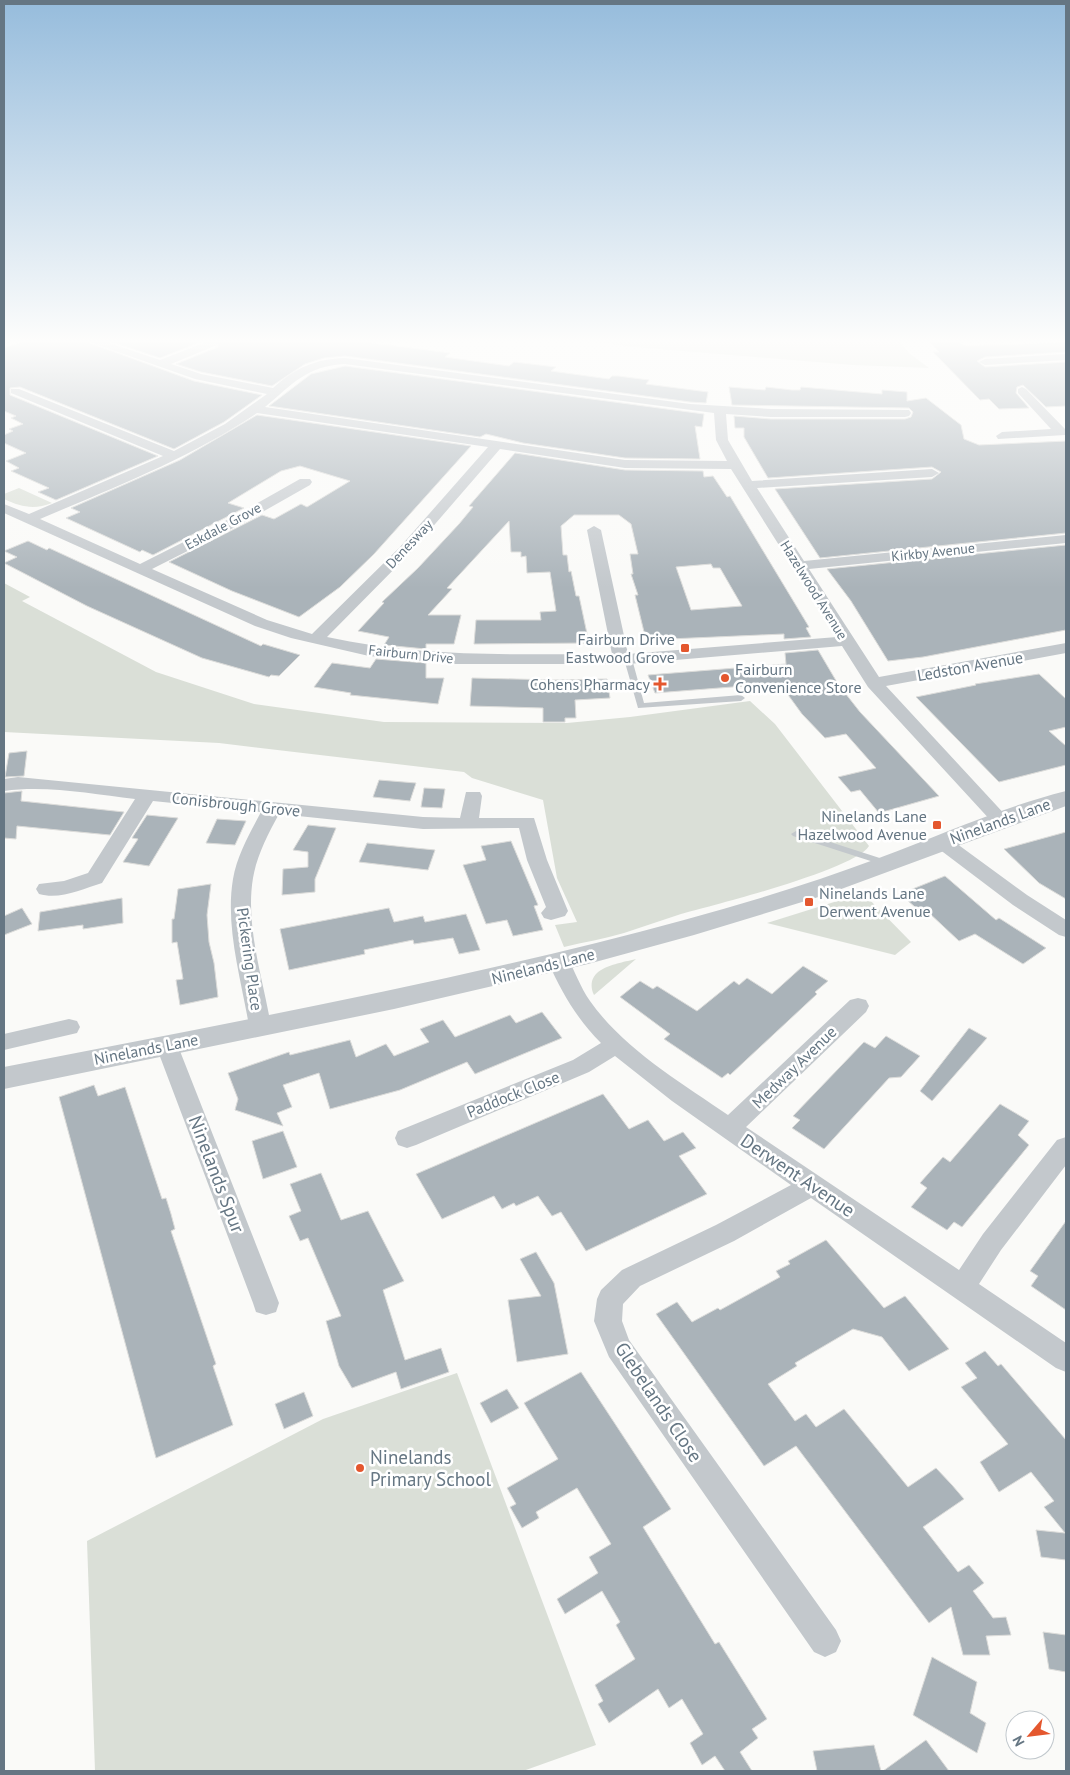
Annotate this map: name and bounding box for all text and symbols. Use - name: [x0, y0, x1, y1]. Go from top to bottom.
- street label: Eskdale Grove: [182, 498, 264, 554]
- street label: Denesway: [382, 515, 437, 572]
- street label: Hazelwood Avenue: [776, 537, 852, 643]
- street label: Kirkby Avenue: [890, 539, 976, 565]
- place label: Fairburn Drive Eastwood Grove: [565, 629, 675, 667]
- street label: Fairburn Drive: [368, 641, 454, 667]
- marker: Fairburn Drive Eastwood Grove: [679, 642, 691, 654]
- street label: Ledston Avenue: [916, 647, 1024, 685]
- place label: Fairburn Convenience Store: [735, 659, 862, 697]
- marker: Fairburn Convenience Store: [719, 672, 731, 684]
- place label: Cohens Pharmacy: [530, 674, 651, 694]
- marker: Cohens Pharmacy: [654, 678, 666, 690]
- street label: Conisbrough Grove: [171, 787, 301, 821]
- street label: Ninelands Lane: [947, 794, 1053, 848]
- place label: Ninelands Lane Hazelwood Avenue: [798, 806, 927, 844]
- marker: Ninelands Lane Hazelwood Avenue: [931, 819, 943, 831]
- place label: Ninelands Lane Derwent Avenue: [819, 883, 931, 921]
- marker: Ninelands Lane Derwent Avenue: [803, 896, 815, 908]
- street label: Pickering Place: [233, 906, 267, 1012]
- street label: Ninelands Lane: [489, 944, 597, 988]
- street label: Medway Avenue: [748, 1022, 840, 1112]
- street label: Ninelands Lane: [92, 1029, 200, 1069]
- street label: Paddock Close: [464, 1066, 562, 1122]
- street label: Ninelands Spur: [184, 1112, 251, 1237]
- street label: Derwent Avenue: [736, 1128, 860, 1222]
- street label: Glebelands Close: [610, 1337, 708, 1467]
- place label: Ninelands Primary School: [370, 1445, 491, 1491]
- marker: Ninelands Primary School: [354, 1462, 366, 1474]
- north arrow: [1005, 1710, 1055, 1760]
- text: N: [1008, 1733, 1029, 1749]

